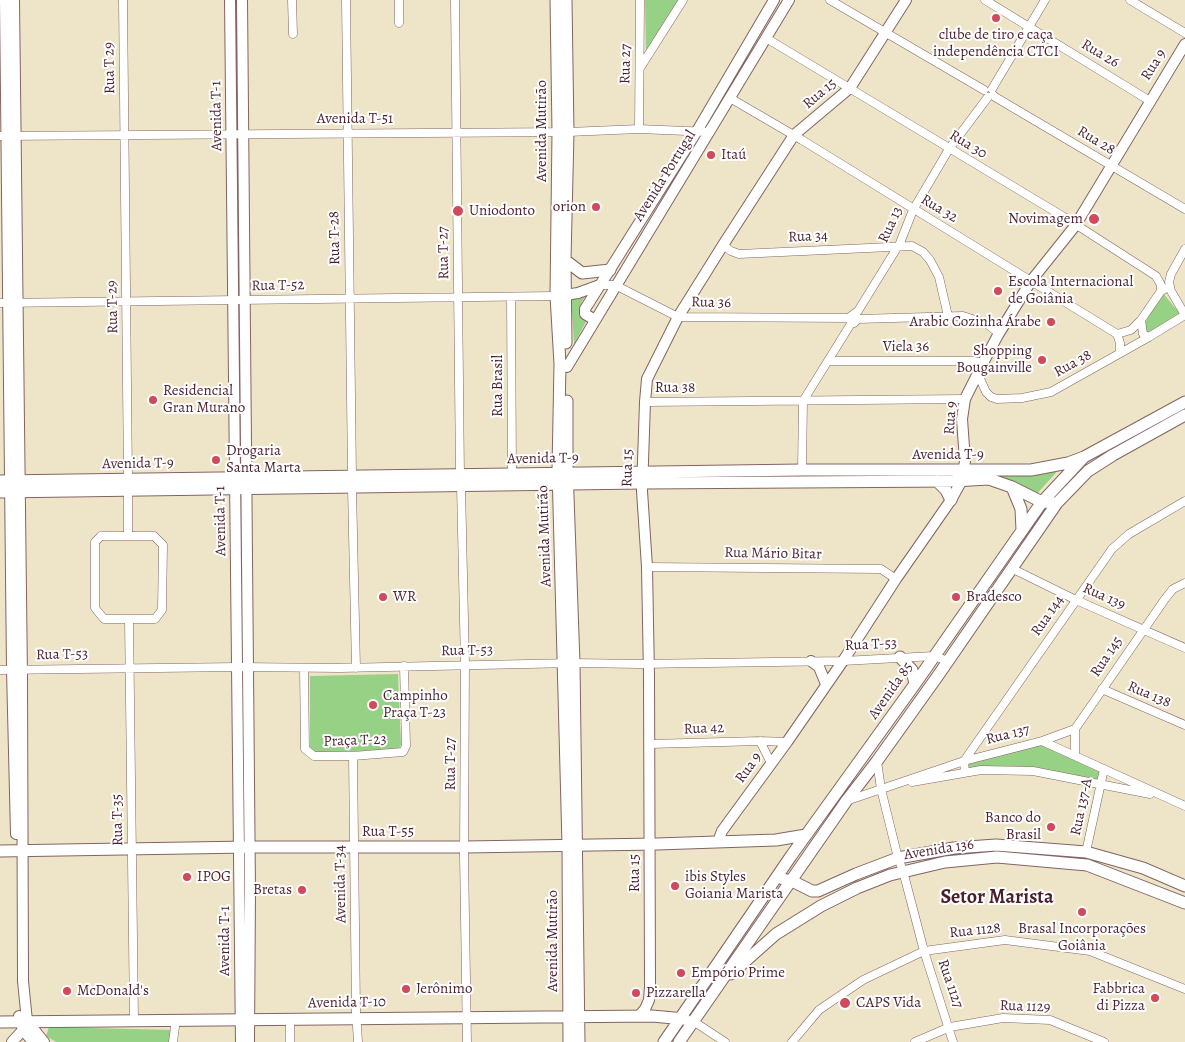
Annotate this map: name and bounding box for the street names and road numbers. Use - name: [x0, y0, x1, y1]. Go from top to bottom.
- street label: Rua 26: [1078, 36, 1122, 72]
- street label: Rua T 29: [101, 42, 119, 94]
- street label: Rua 27: [617, 44, 635, 84]
- street label: Rua 9: [1137, 46, 1171, 84]
- street label: Rua 15: [800, 75, 840, 113]
- street label: Avenida Mutirão: [533, 80, 551, 182]
- street label: Avenida T-1: [207, 81, 227, 151]
- street label: Avenida T-51: [317, 110, 393, 128]
- street label: Rua 28: [1074, 123, 1118, 159]
- street label: Avenida Portugal: [630, 127, 700, 225]
- street label: Rua 30: [946, 127, 990, 163]
- street label: Rua 32: [917, 191, 961, 227]
- street label: Rua 13: [875, 204, 907, 246]
- street label: Rua T-28: [326, 211, 344, 265]
- street label: Rua T-27: [435, 226, 453, 280]
- street label: Rua 34: [788, 227, 828, 247]
- street label: Rua T-52: [251, 277, 305, 295]
- street label: Rua T-29: [104, 280, 122, 334]
- street label: Rua 36: [691, 294, 731, 312]
- street label: Viela 36: [883, 338, 929, 356]
- street label: Rua 38: [1051, 346, 1095, 382]
- street label: Rua Brasil: [489, 355, 507, 417]
- street label: Rua 38: [655, 379, 695, 397]
- street label: Rua 9: [941, 401, 961, 435]
- street label: Avenida T-9: [912, 446, 984, 464]
- street label: Avenida T-9: [507, 449, 579, 469]
- street label: Rua 15: [619, 449, 637, 487]
- street label: Avenida T-9: [102, 454, 174, 474]
- street label: Avenida Mutirão: [534, 485, 556, 587]
- street label: Avenida T-1: [211, 486, 231, 556]
- street label: Rua Mário Bitar: [724, 544, 822, 564]
- street label: Rua 139: [1080, 580, 1128, 614]
- street label: Rua 144: [1028, 592, 1068, 640]
- street label: Rua 145: [1087, 633, 1127, 681]
- street label: Rua T-53: [844, 635, 898, 655]
- street label: Rua T-53: [441, 642, 493, 660]
- street label: Rua T-53: [36, 646, 88, 664]
- street label: Avenida 85: [865, 659, 917, 723]
- street label: Rua 138: [1125, 678, 1173, 712]
- street label: Rua 42: [683, 719, 725, 739]
- street label: Rua 137: [984, 721, 1032, 749]
- street label: Praça T-23: [323, 731, 387, 751]
- street label: Rua T-27: [442, 737, 460, 791]
- street label: Rua 9: [732, 749, 766, 787]
- street label: Rua 137-A: [1067, 777, 1097, 837]
- street label: Rua T-35: [109, 794, 127, 846]
- street label: Rua T-55: [362, 823, 414, 841]
- street label: Avenida 136: [903, 836, 975, 864]
- street label: Avenida T-34: [331, 845, 351, 923]
- street label: Rua 15: [626, 854, 644, 892]
- street label: Avenida Mutirão: [544, 890, 562, 992]
- street label: Avenida T-1: [216, 906, 234, 976]
- street label: Rua 1128: [948, 919, 1002, 943]
- street label: Rua 1127: [933, 957, 967, 1011]
- street label: Avenida T-10: [308, 993, 386, 1013]
- street label: Rua 1129: [999, 997, 1051, 1017]

